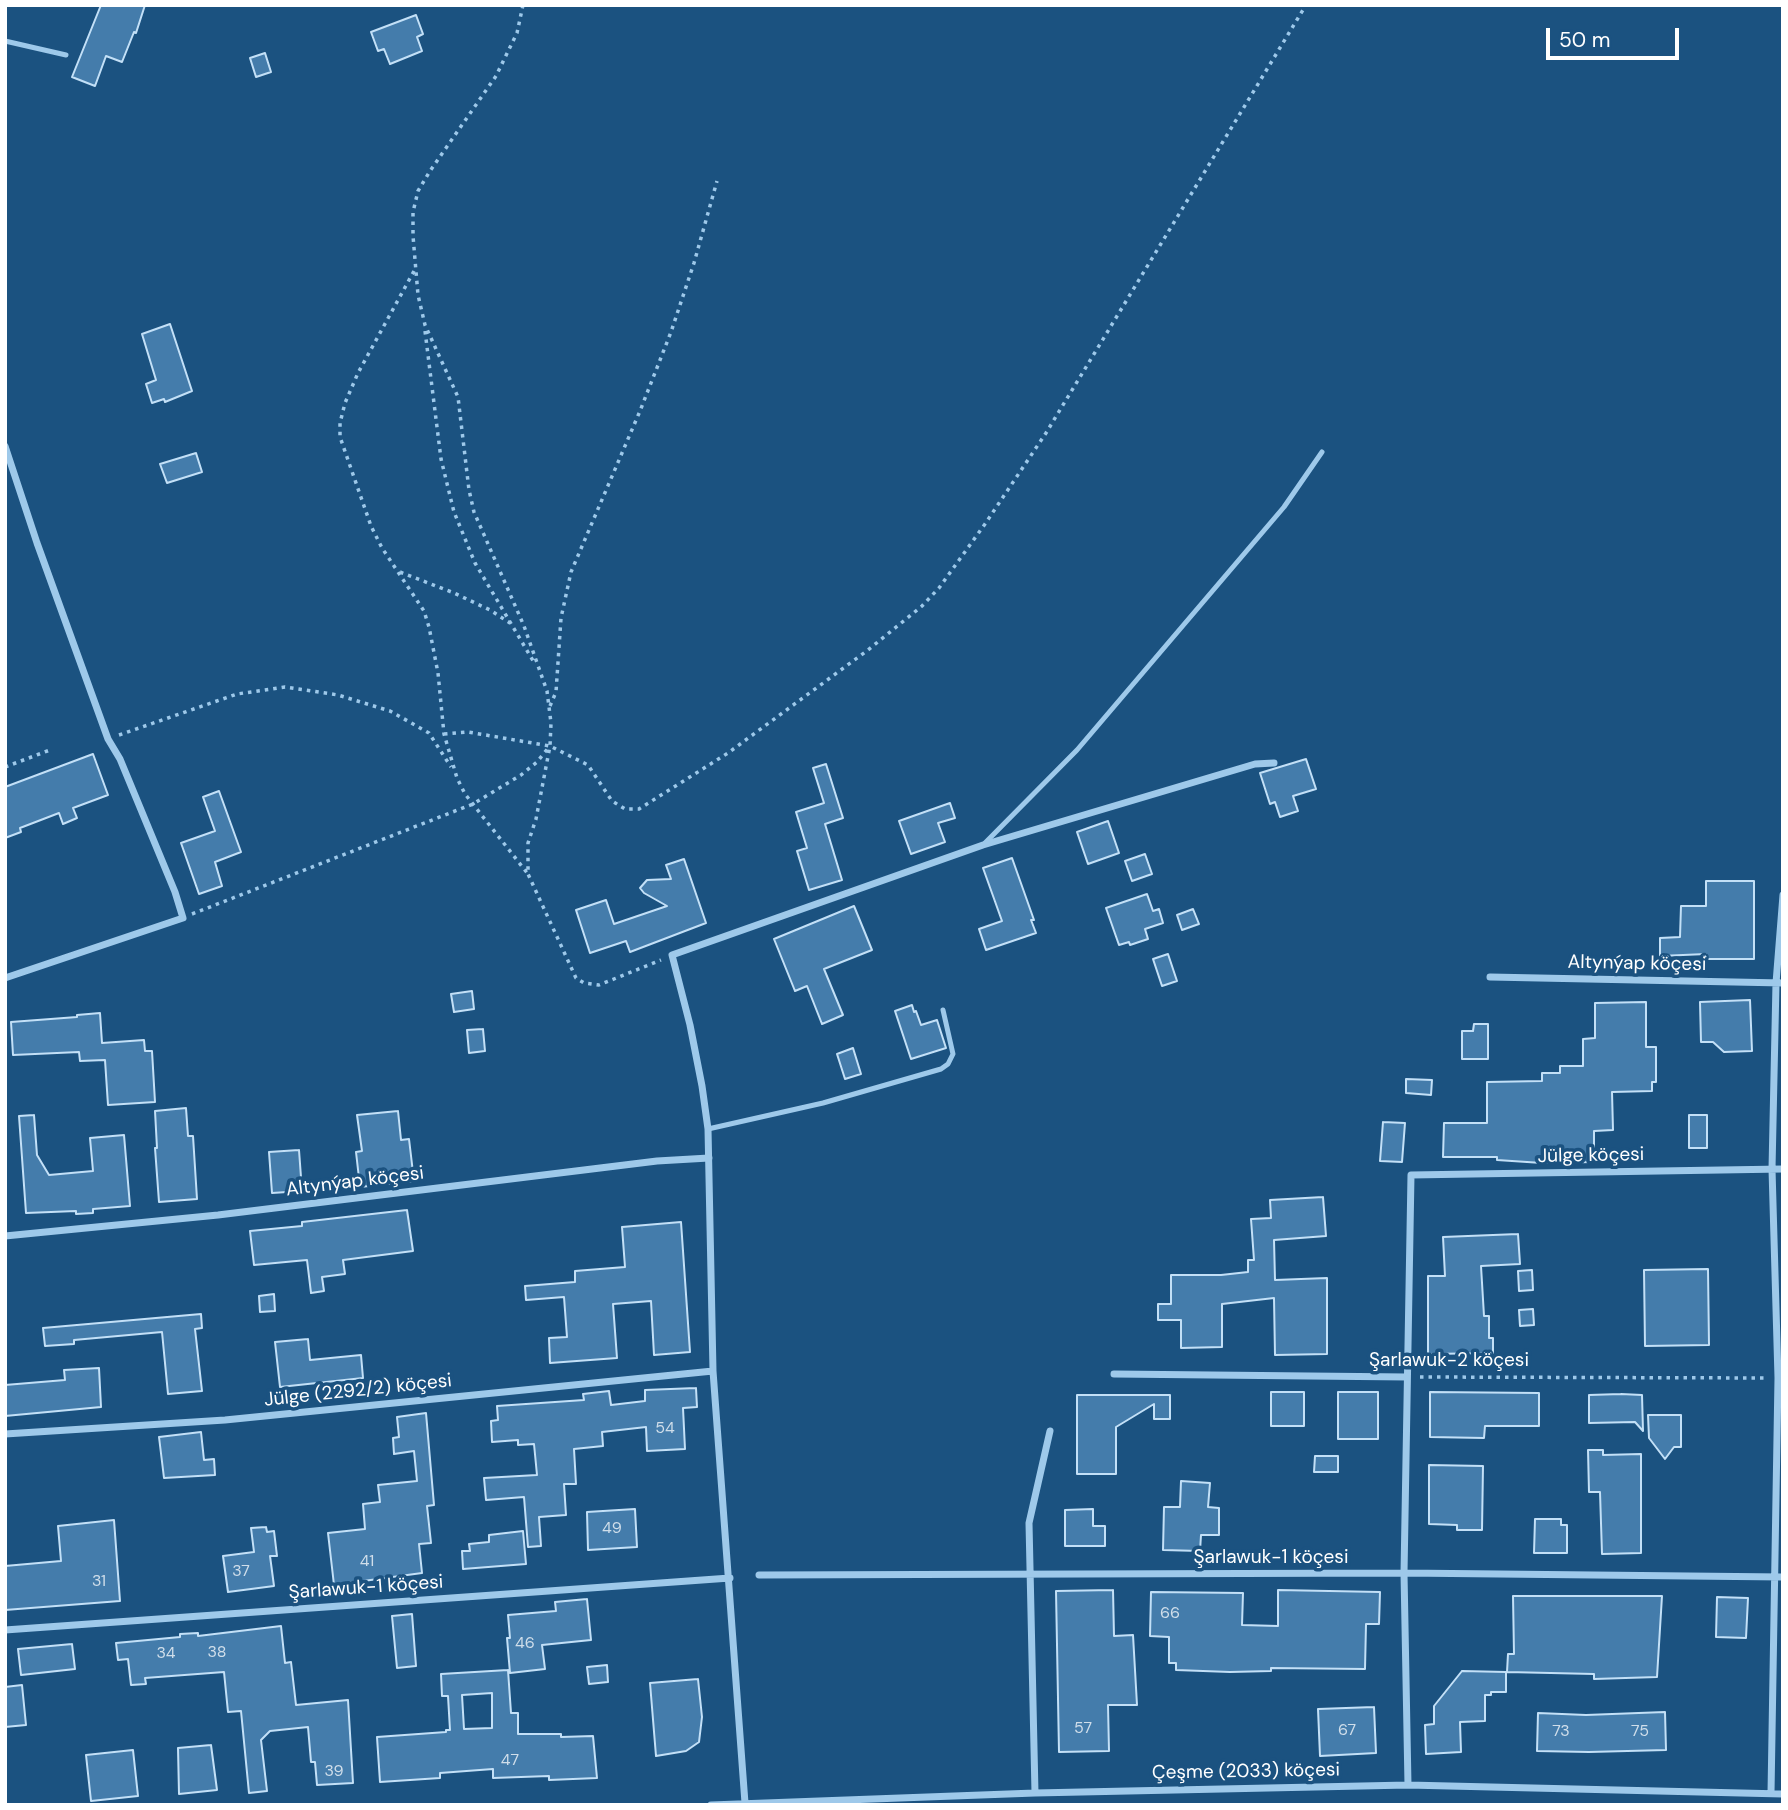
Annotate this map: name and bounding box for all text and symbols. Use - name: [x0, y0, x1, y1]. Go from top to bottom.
- scale bar: [1550, 14, 1683, 58]
- text: 50 m: [1559, 26, 1610, 54]
- street label: Altynýap köçesi: [1567, 951, 1707, 977]
- street label: Jülge köçesi: [1537, 1144, 1645, 1168]
- street label: Altynýap köçesi: [285, 1162, 425, 1202]
- street label: Şarlawuk-2 köçesi: [1369, 1350, 1529, 1372]
- street label: Jülge (2292/2) köçesi: [263, 1370, 453, 1412]
- house number: 54: [655, 1419, 675, 1439]
- house number: 49: [602, 1519, 622, 1539]
- street label: Şarlawuk-1 köçesi: [1194, 1547, 1348, 1569]
- house number: 41: [360, 1552, 374, 1572]
- house number: 37: [232, 1562, 250, 1582]
- street label: Şarlawuk-1 köçesi: [288, 1571, 444, 1605]
- house number: 31: [92, 1572, 106, 1592]
- house number: 66: [1160, 1604, 1180, 1624]
- house number: 46: [515, 1634, 535, 1654]
- house number: 38: [207, 1643, 227, 1663]
- house number: 34: [156, 1644, 176, 1664]
- house number: 57: [1074, 1719, 1092, 1739]
- house number: 67: [1338, 1721, 1356, 1741]
- house number: 73: [1552, 1722, 1570, 1742]
- house number: 75: [1631, 1722, 1649, 1742]
- house number: 47: [501, 1751, 519, 1771]
- street label: Çeşme (2033) köçesi: [1152, 1759, 1340, 1785]
- house number: 39: [324, 1762, 344, 1782]

